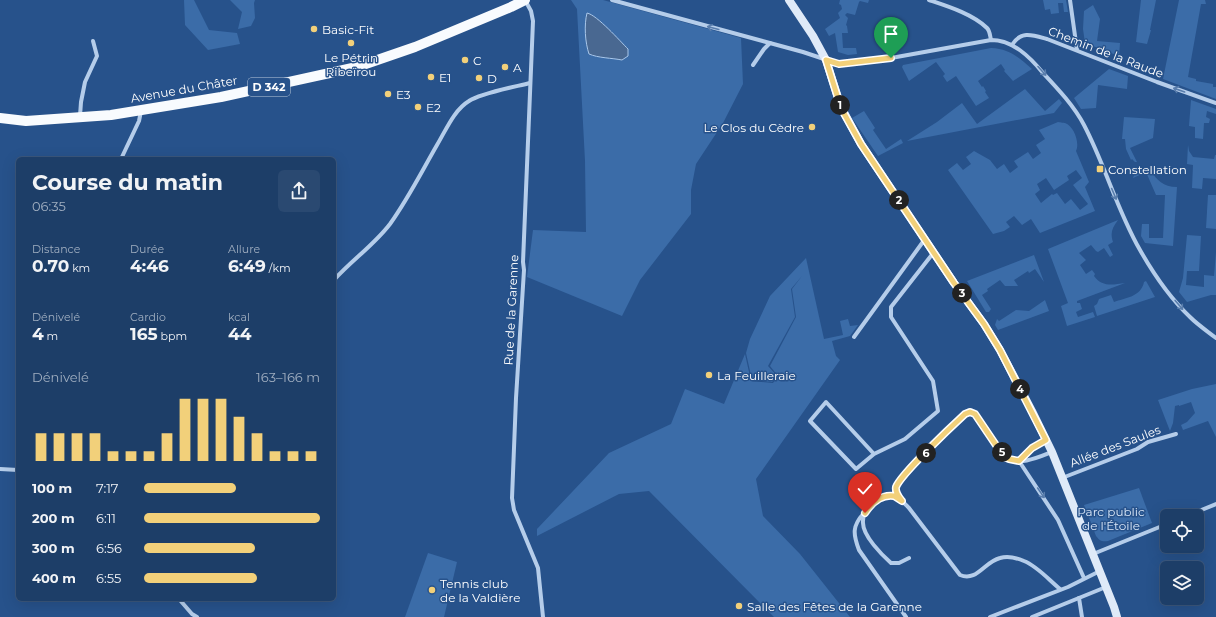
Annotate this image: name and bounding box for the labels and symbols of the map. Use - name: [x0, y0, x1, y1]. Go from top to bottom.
- pin: [874, 17, 908, 58]
- place label: Basic-Fit: [322, 22, 374, 37]
- street label: Chemin de la Raude: [1046, 23, 1166, 81]
- marker: Basic-Fit: [309, 24, 319, 34]
- one-way arrow: [707, 24, 720, 31]
- marker: Le Pétrin Ribeïrou: [346, 38, 356, 48]
- place label: Le Pétrin Ribeïrou: [324, 50, 378, 79]
- place label: C: [473, 53, 482, 68]
- marker: C: [460, 55, 470, 65]
- place label: A: [513, 60, 522, 75]
- marker: A: [500, 62, 510, 72]
- one-way arrow: [1037, 66, 1046, 76]
- place label: E1: [439, 70, 451, 85]
- place label: D: [487, 71, 497, 86]
- street label: Avenue du Châter: [129, 72, 239, 106]
- marker: E1: [426, 72, 436, 82]
- marker: D: [474, 73, 484, 83]
- road number: D 342: [248, 78, 290, 96]
- one-way arrow: [1174, 86, 1186, 94]
- place label: E3: [396, 87, 411, 102]
- marker: E3: [383, 89, 393, 99]
- pin: 1: [830, 95, 850, 115]
- place label: E2: [426, 100, 441, 115]
- marker: E2: [413, 102, 423, 112]
- place label: Le Clos du Cèdre: [704, 120, 804, 135]
- marker: Le Clos du Cèdre: [807, 122, 817, 132]
- place label: Constellation: [1108, 162, 1187, 177]
- marker: Constellation: [1095, 164, 1105, 174]
- one-way arrow: [1111, 187, 1118, 199]
- pin: 2: [889, 190, 909, 210]
- street label: Rue de la Garenne: [501, 254, 521, 366]
- pin: 3: [952, 283, 972, 303]
- one-way arrow: [1175, 300, 1184, 311]
- place label: La Feuilleraie: [717, 368, 796, 383]
- marker: La Feuilleraie: [704, 370, 714, 380]
- pin: 4: [1010, 379, 1030, 399]
- street label: Allée des Saules: [1068, 422, 1163, 470]
- pin: 5: [992, 442, 1012, 462]
- pin: 6: [916, 443, 936, 463]
- pin: [848, 472, 882, 513]
- one-way arrow: [1037, 487, 1045, 498]
- park label: Parc public de l'Étoile: [1077, 504, 1145, 533]
- place label: Tennis club de la Valdière: [440, 576, 521, 605]
- marker: Tennis club de la Valdière: [427, 585, 437, 595]
- place label: Salle des Fêtes de la Garenne: [747, 599, 922, 614]
- marker: Salle des Fêtes de la Garenne: [734, 601, 744, 611]

